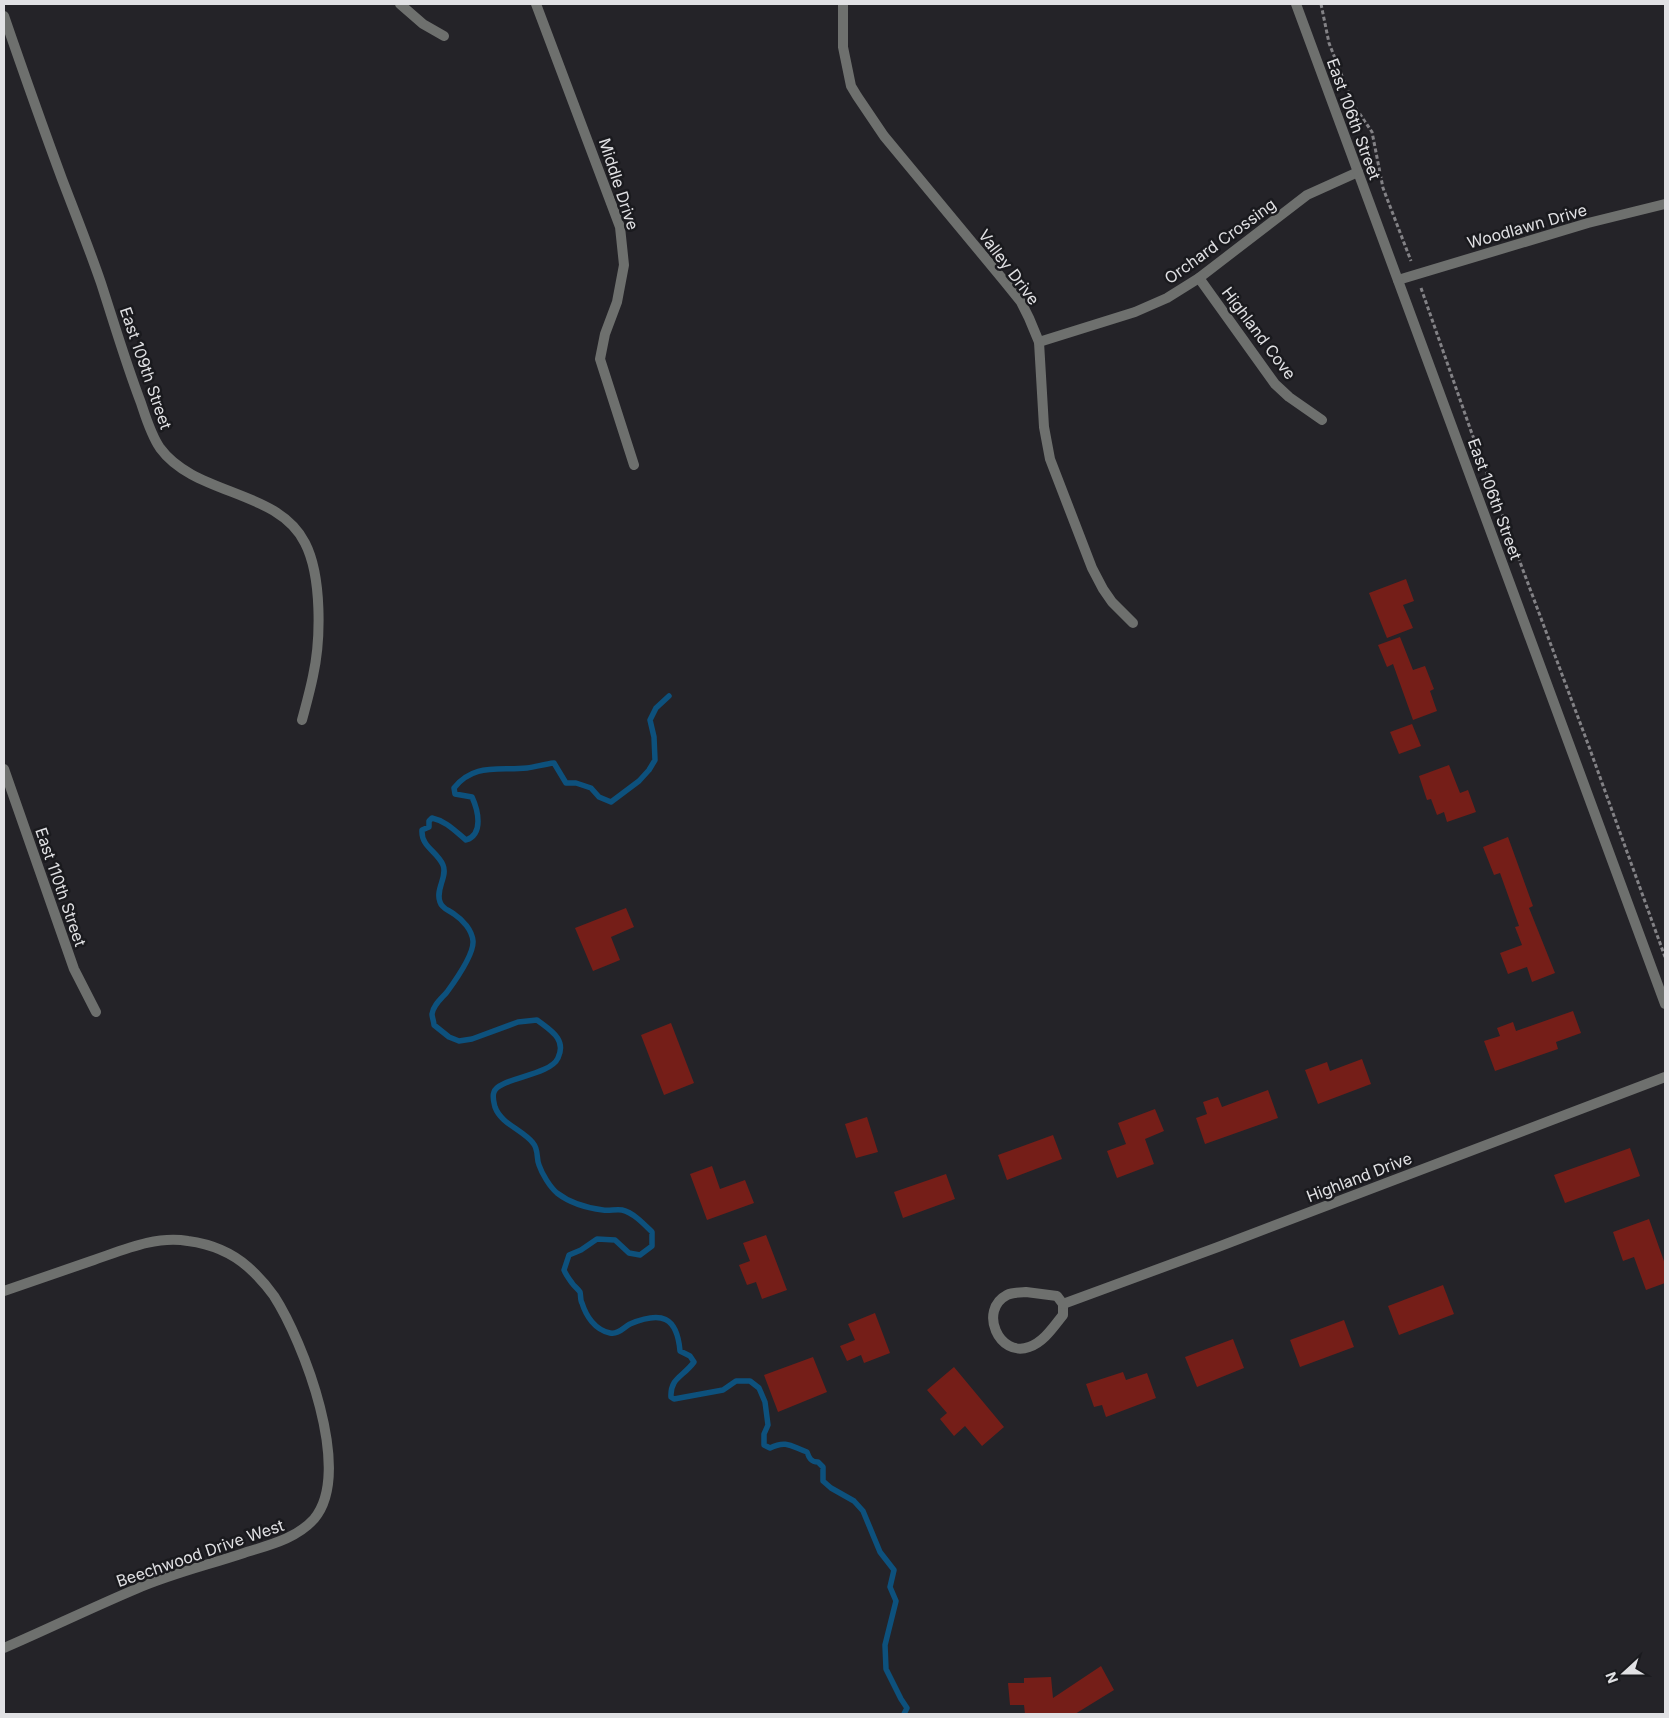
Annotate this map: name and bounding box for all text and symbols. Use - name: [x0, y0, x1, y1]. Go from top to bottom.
- street label: East 106th Street: [1323, 56, 1385, 182]
- street label: Middle Drive: [595, 136, 643, 232]
- street label: Orchard Crossing: [1160, 194, 1280, 288]
- street label: Woodlawn Drive: [1465, 199, 1589, 253]
- street label: Valley Drive: [974, 225, 1044, 309]
- street label: Highland Cove: [1218, 283, 1300, 383]
- street label: East 109th Street: [116, 304, 176, 432]
- street label: East 106th Street: [1464, 436, 1526, 562]
- street label: East 110th Street: [31, 825, 91, 949]
- street label: Highland Drive: [1303, 1148, 1415, 1206]
- street label: Beechwood Drive West: [113, 1515, 287, 1591]
- north arrow: [1599, 1648, 1649, 1698]
- text: N: [1602, 1670, 1621, 1686]

